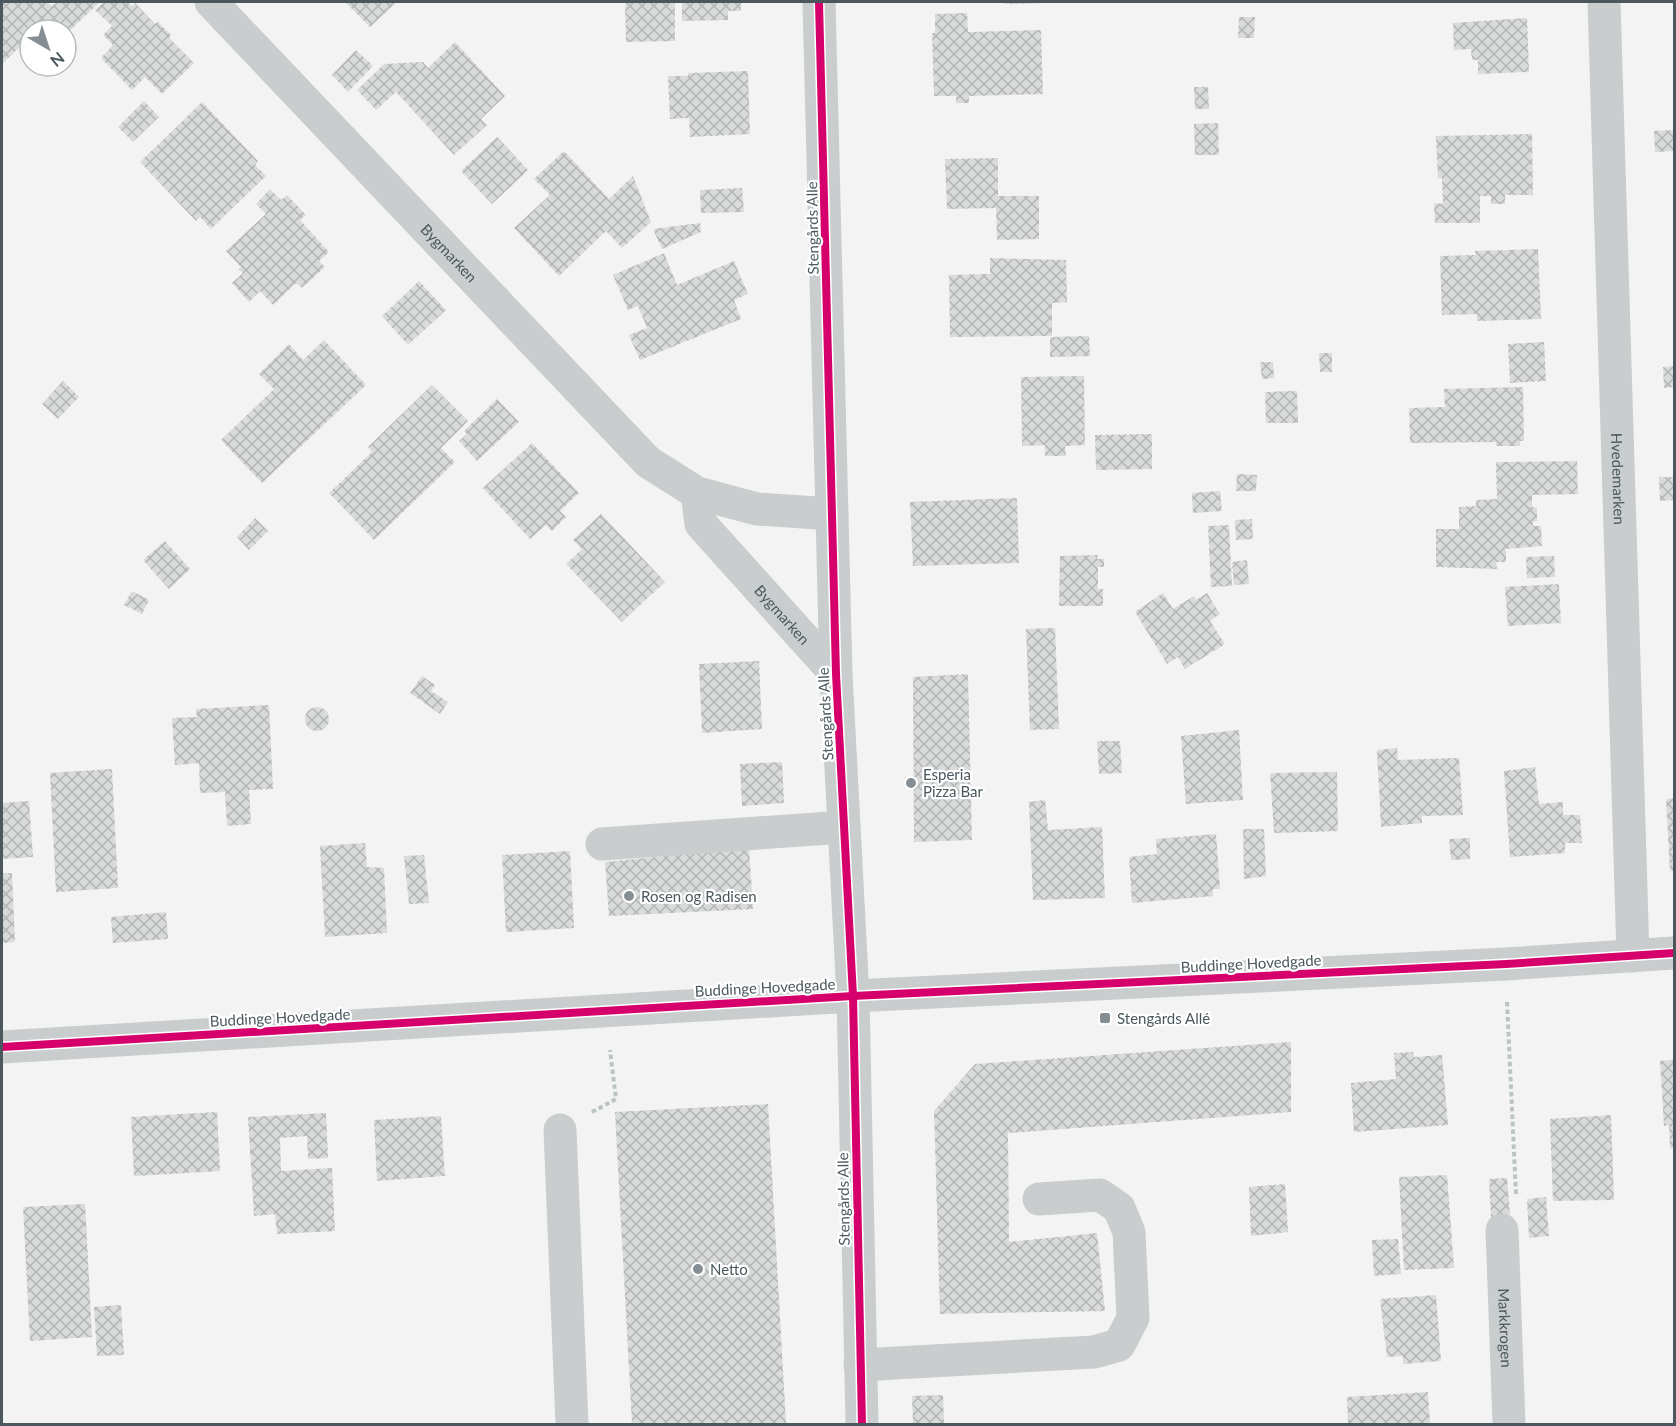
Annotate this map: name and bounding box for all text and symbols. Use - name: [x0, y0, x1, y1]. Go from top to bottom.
- north arrow: [18, 18, 78, 78]
- text: N: [47, 49, 69, 71]
- street label: Stengårds Alle: [802, 181, 822, 275]
- street label: Bygmarken: [417, 220, 481, 286]
- street label: Hvedemarken: [1608, 433, 1629, 525]
- street label: Bygmarken: [751, 581, 814, 648]
- street label: Stengårds Alle: [814, 667, 836, 761]
- place label: Esperia Pizza Bar: [923, 765, 983, 800]
- marker: Esperia Pizza Bar: [904, 776, 918, 790]
- place label: Rosen og Radisen: [641, 887, 757, 905]
- marker: Rosen og Radisen: [622, 889, 636, 903]
- street label: Buddinge Hovedgade: [1180, 950, 1322, 976]
- street label: Buddinge Hovedgade: [694, 974, 836, 1000]
- street label: Buddinge Hovedgade: [209, 1004, 351, 1030]
- place label: Stengårds Allé: [1117, 1009, 1210, 1027]
- marker: Stengårds Allé: [1098, 1011, 1112, 1025]
- street label: Stengårds Alle: [833, 1152, 853, 1246]
- place label: Netto: [710, 1260, 748, 1278]
- marker: Netto: [691, 1262, 705, 1276]
- street label: Markkrogen: [1495, 1288, 1516, 1368]

